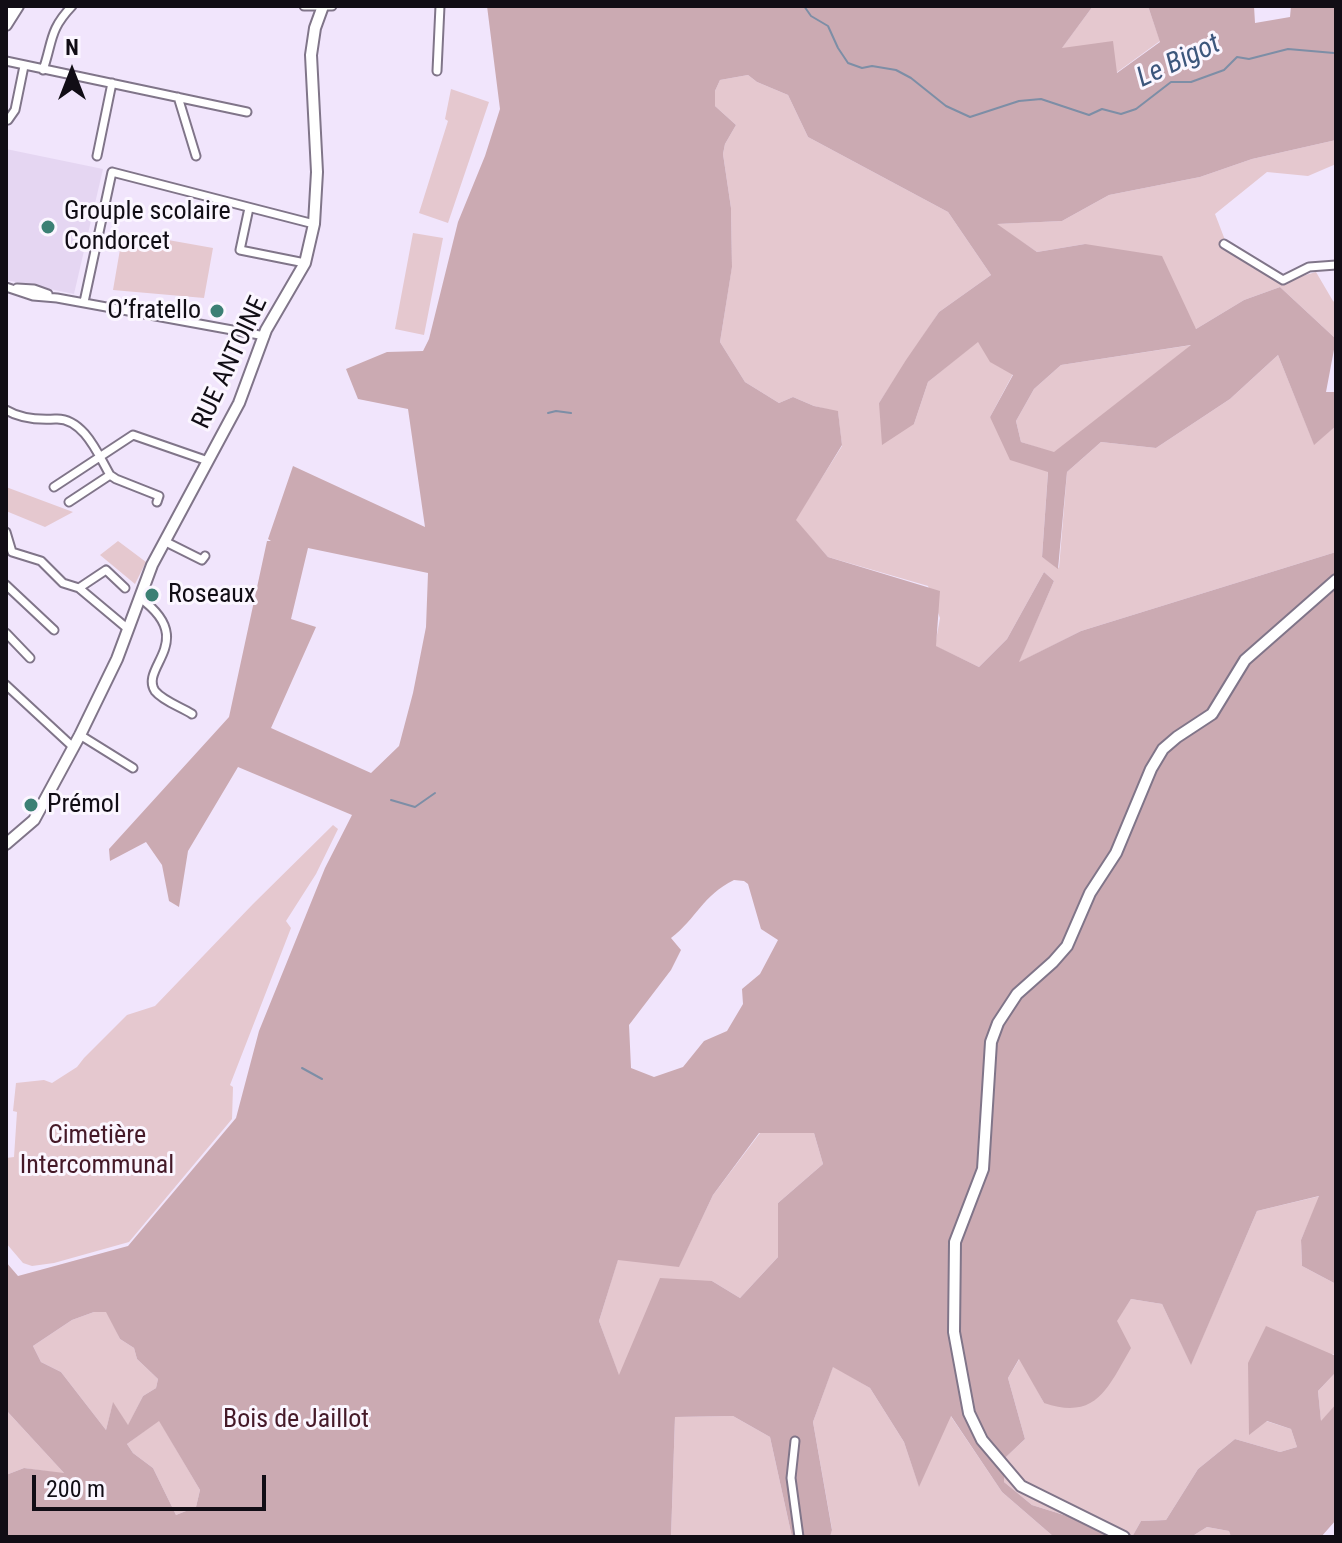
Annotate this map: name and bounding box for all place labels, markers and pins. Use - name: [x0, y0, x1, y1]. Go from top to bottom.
- place label: Grouple scolaire Condorcet: [64, 196, 231, 258]
- marker: Grouple scolaire Condorcet: [39, 218, 57, 236]
- place label: O’fratello: [107, 295, 201, 327]
- marker: O’fratello: [208, 302, 226, 320]
- place label: Roseaux: [168, 579, 255, 611]
- marker: Roseaux: [143, 586, 161, 604]
- place label: Prémol: [47, 789, 120, 821]
- marker: Prémol: [22, 796, 40, 814]

